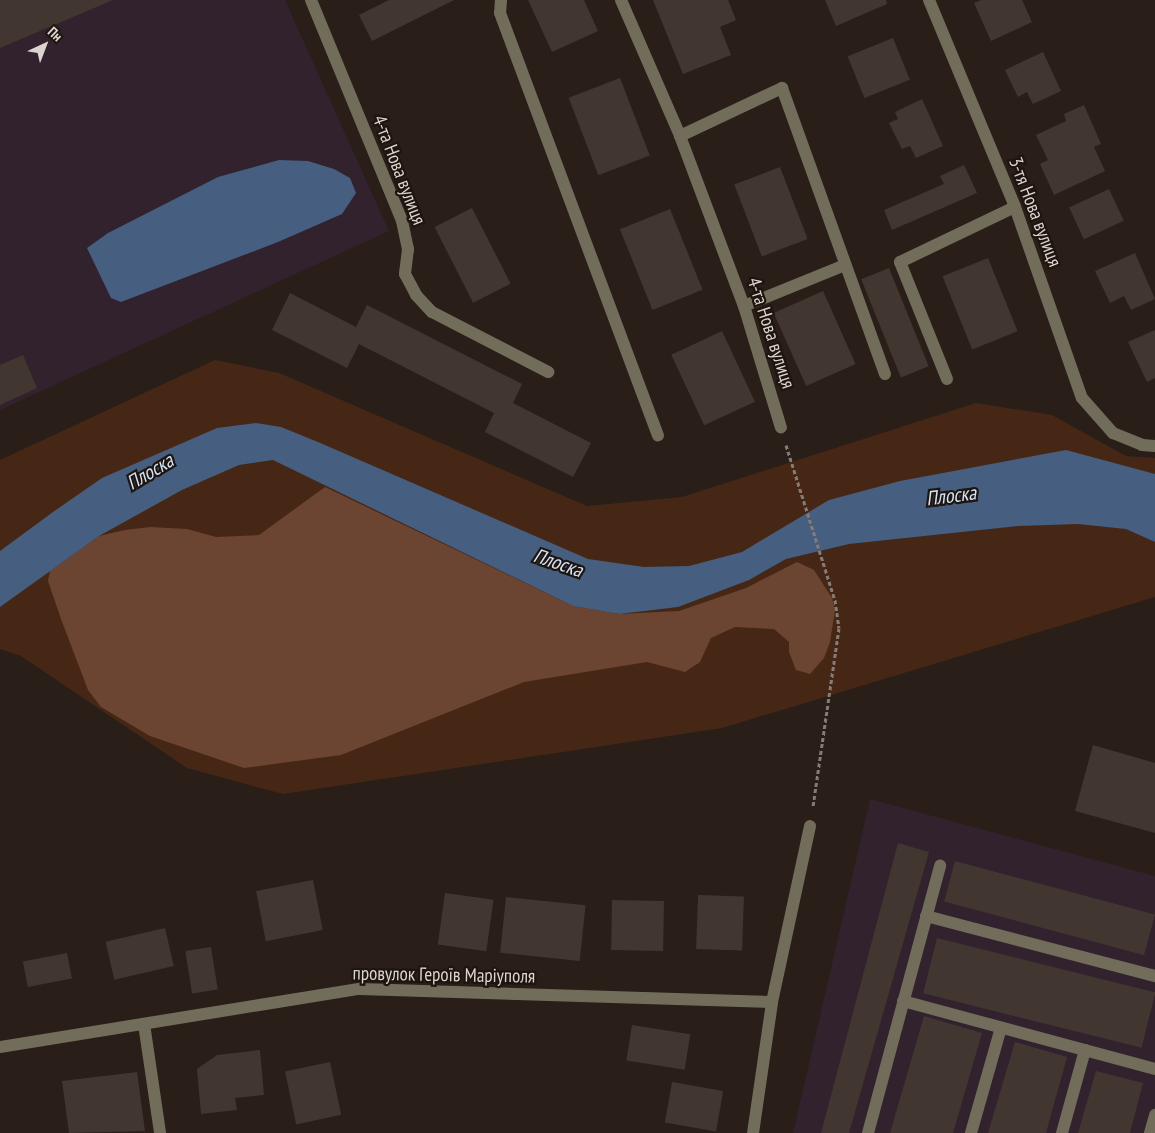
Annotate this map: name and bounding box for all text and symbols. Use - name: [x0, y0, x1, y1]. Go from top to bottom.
- north arrow: [20, 20, 70, 70]
- text: Пн: [44, 23, 66, 45]
- street label: 4-та Нова вулиця: [368, 112, 430, 228]
- street label: 3-тя Нова вулиця: [1004, 154, 1066, 270]
- street label: 4-та Нова вулиця: [742, 275, 800, 391]
- water label: Плоска: [122, 449, 178, 495]
- water label: Плоска: [925, 481, 977, 511]
- water label: Плоска: [530, 543, 586, 583]
- street label: провулок Героїв Маріуполя: [352, 962, 536, 988]

